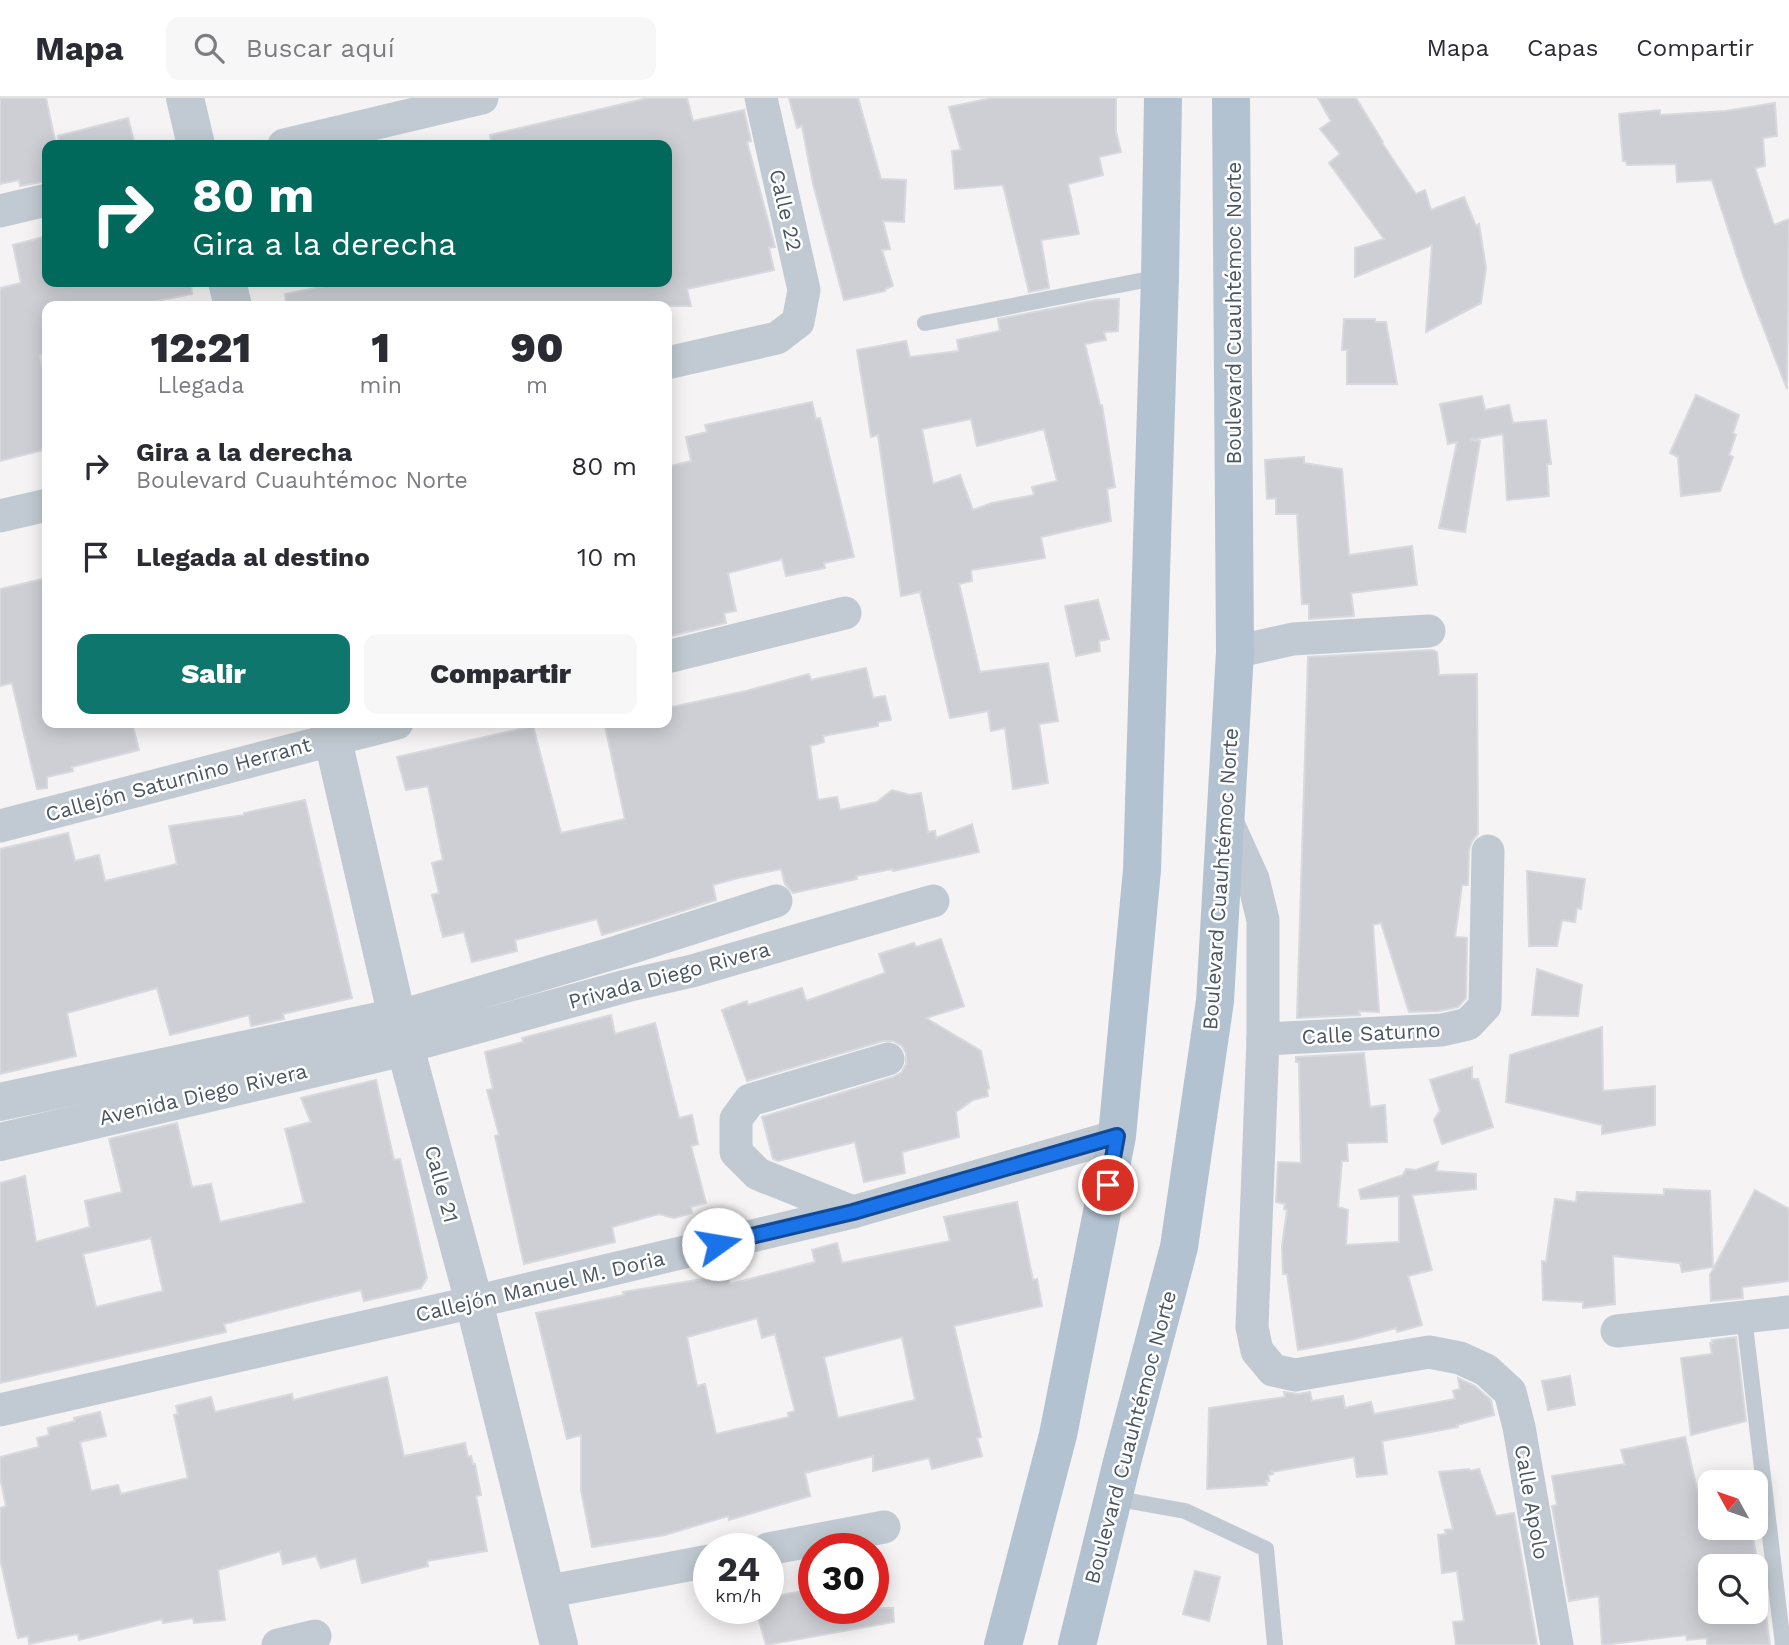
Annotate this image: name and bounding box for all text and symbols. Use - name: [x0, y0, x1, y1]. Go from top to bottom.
- search box: [166, 17, 656, 80]
- text: Mapa: [35, 29, 124, 68]
- icon: search: [190, 29, 228, 67]
- text: Buscar aquí: [246, 33, 395, 63]
- text: Mapa: [1426, 34, 1489, 62]
- text: Capas: [1527, 34, 1598, 62]
- text: Compartir: [1636, 34, 1754, 62]
- street label: Boulevard Cuauhtémoc Norte: [1221, 162, 1246, 464]
- text: 80 m: [192, 166, 314, 224]
- street label: Calle 22: [764, 167, 808, 253]
- icon: right: [77, 168, 168, 259]
- text: Gira a la derecha: [192, 225, 456, 263]
- text: 12:21: [150, 323, 251, 372]
- text: 1: [371, 323, 390, 372]
- text: 90: [510, 323, 564, 372]
- text: Llegada: [157, 372, 244, 399]
- text: min: [360, 372, 402, 399]
- text: m: [526, 372, 548, 399]
- text: Gira a la derecha: [136, 437, 352, 467]
- icon: right: [77, 447, 115, 485]
- text: 80 m: [571, 451, 637, 481]
- text: Boulevard Cuauhtémoc Norte: [136, 467, 468, 494]
- icon: arrive: [77, 538, 115, 576]
- text: Llegada al destino: [136, 542, 370, 572]
- text: 10 m: [577, 542, 637, 572]
- button: Salir: [77, 634, 350, 714]
- button: Compartir: [364, 634, 637, 714]
- street label: Boulevard Cuauhtémoc Norte: [1197, 727, 1243, 1031]
- street label: Callejón Saturnino Herrant: [43, 731, 314, 826]
- street label: Privada Diego Rivera: [566, 936, 773, 1014]
- street label: Calle Saturno: [1301, 1017, 1441, 1049]
- street label: Avenida Diego Rivera: [96, 1058, 310, 1130]
- street label: Calle 21: [420, 1143, 464, 1225]
- pin: [1078, 1155, 1138, 1215]
- icon: arrive: [1089, 1166, 1127, 1204]
- position arrow: [681, 1207, 755, 1281]
- street label: Callejón Manuel M. Doria: [413, 1245, 667, 1327]
- street label: Boulevard Cuauhtémoc Norte: [1079, 1288, 1181, 1586]
- street label: Calle Apolo: [1510, 1443, 1554, 1561]
- north arrow: [1698, 1470, 1768, 1540]
- map controls: [1698, 1470, 1768, 1624]
- speed limit sign: 30: [798, 1533, 889, 1624]
- text: 24: [717, 1548, 760, 1590]
- button: search: [1698, 1554, 1768, 1624]
- text: km/h: [715, 1585, 762, 1606]

